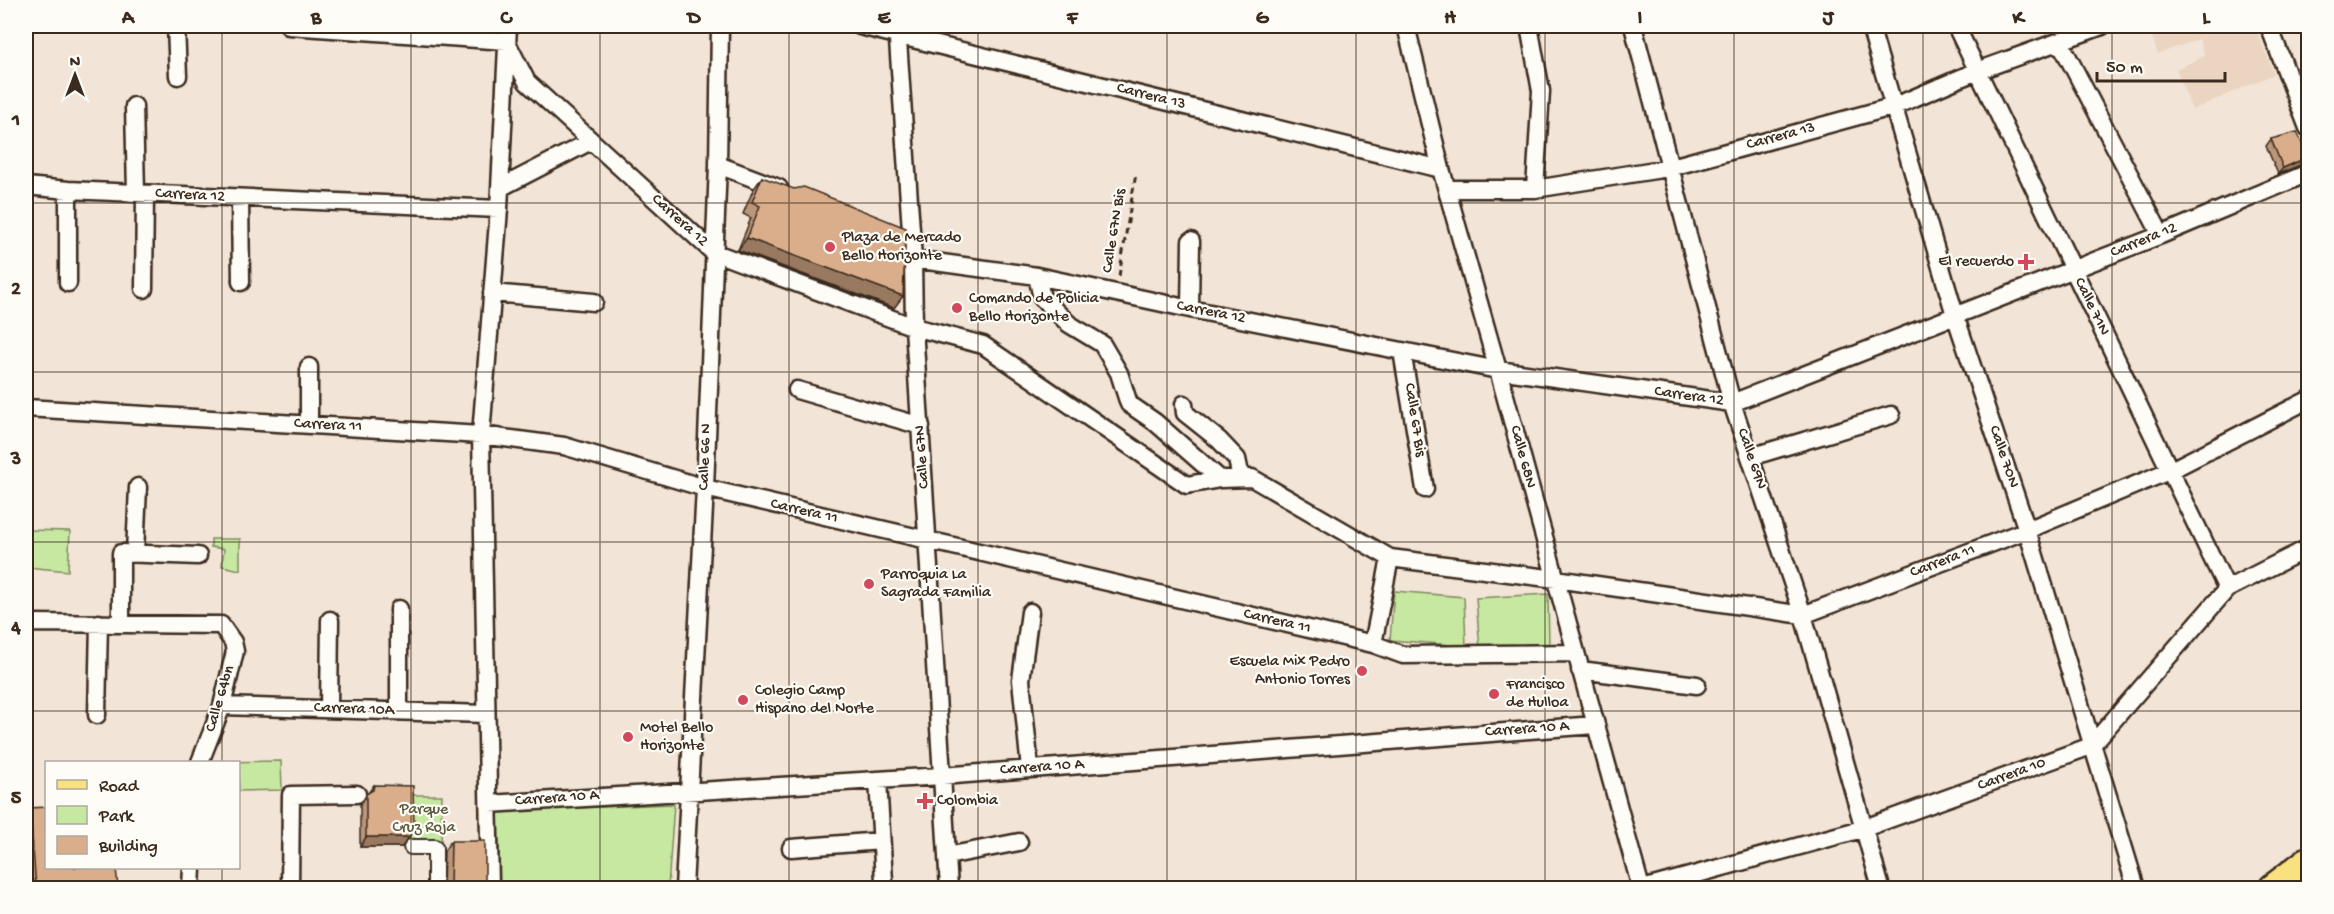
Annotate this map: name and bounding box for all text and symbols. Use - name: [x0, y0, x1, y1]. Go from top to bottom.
- text: A: [121, 8, 136, 31]
- text: B: [310, 8, 322, 31]
- text: C: [500, 8, 514, 31]
- text: D: [685, 8, 701, 31]
- text: E: [878, 8, 892, 31]
- text: F: [1066, 8, 1079, 31]
- text: G: [1256, 8, 1270, 31]
- text: H: [1444, 8, 1456, 31]
- text: I: [1638, 8, 1643, 31]
- text: J: [1822, 8, 1835, 31]
- text: K: [2011, 8, 2026, 31]
- text: L: [2202, 8, 2211, 31]
- north arrow: [45, 45, 105, 105]
- scale bar: [2097, 45, 2224, 83]
- text: N: [70, 54, 81, 73]
- text: 50 m: [2106, 58, 2143, 79]
- street label: Carrera 13: [1115, 79, 1187, 115]
- text: 1: [11, 110, 20, 133]
- street label: Carrera 13: [1745, 119, 1817, 155]
- street label: Carrera 12: [155, 185, 225, 207]
- street label: Calle 67N Bis: [1099, 187, 1131, 274]
- street label: Carrera 12: [647, 191, 711, 252]
- street label: Carrera 12: [2108, 219, 2180, 263]
- place label: Plaza de Mercado Bello Horizonte: [841, 229, 961, 266]
- marker: Plaza de Mercado Bello Horizonte: [823, 240, 837, 254]
- place label: El recuerdo: [1938, 253, 2014, 272]
- marker: El recuerdo: [2019, 255, 2033, 269]
- street label: Calle 71N: [2069, 275, 2113, 339]
- text: 2: [11, 279, 21, 302]
- place label: Comando de Policia Bello Horizonte: [968, 290, 1100, 327]
- street label: Carrera 12: [1175, 297, 1247, 329]
- marker: Comando de Policia Bello Horizonte: [950, 301, 964, 315]
- street label: Calle 67 Bis: [1399, 382, 1429, 459]
- street label: Carrera 12: [1653, 383, 1725, 411]
- street label: Carrera 11: [293, 415, 363, 437]
- street label: Calle 66 N: [695, 423, 717, 491]
- street label: Calle 70N: [1984, 423, 2022, 491]
- street label: Calle 68N: [1505, 424, 1539, 490]
- street label: Calle 67N: [911, 425, 935, 489]
- street label: Calle 69N: [1732, 426, 1770, 492]
- text: 3: [10, 449, 21, 472]
- street label: Carrera 11: [769, 495, 839, 529]
- street label: Carrera 11: [1908, 541, 1978, 583]
- place label: Parroquia La Sagrada Familia: [880, 566, 992, 603]
- marker: Parroquia La Sagrada Familia: [862, 577, 876, 591]
- street label: Carrera 11: [1242, 605, 1312, 639]
- text: 4: [10, 618, 21, 641]
- place label: Escuela Mix Pedro Antonio Torres: [1230, 653, 1351, 690]
- street label: Calle 64bn: [202, 663, 240, 734]
- marker: Escuela Mix Pedro Antonio Torres: [1355, 664, 1369, 678]
- place label: Francisco de Hulloa: [1505, 676, 1569, 713]
- place label: Colegio Camp Hispano del Norte: [755, 682, 875, 719]
- marker: Francisco de Hulloa: [1487, 687, 1501, 701]
- marker: Colegio Camp Hispano del Norte: [736, 693, 750, 707]
- street label: Carrera 10A: [313, 699, 396, 721]
- street label: Carrera 10 A: [1484, 717, 1571, 742]
- place label: Motel Bello Horizonte: [640, 719, 713, 756]
- marker: Motel Bello Horizonte: [621, 730, 635, 744]
- street label: Carrera 10: [1975, 754, 2049, 796]
- street label: Carrera 10 A: [999, 755, 1086, 780]
- legend: [45, 761, 240, 869]
- text: Road: [99, 777, 140, 798]
- street label: Carrera 10 A: [514, 786, 601, 811]
- text: 5: [11, 788, 22, 811]
- place label: Colombia: [937, 792, 999, 811]
- marker: Colombia: [918, 794, 932, 808]
- park label: Parque Cruz Roja: [393, 801, 457, 838]
- text: Park: [98, 807, 135, 828]
- text: Building: [98, 837, 158, 858]

